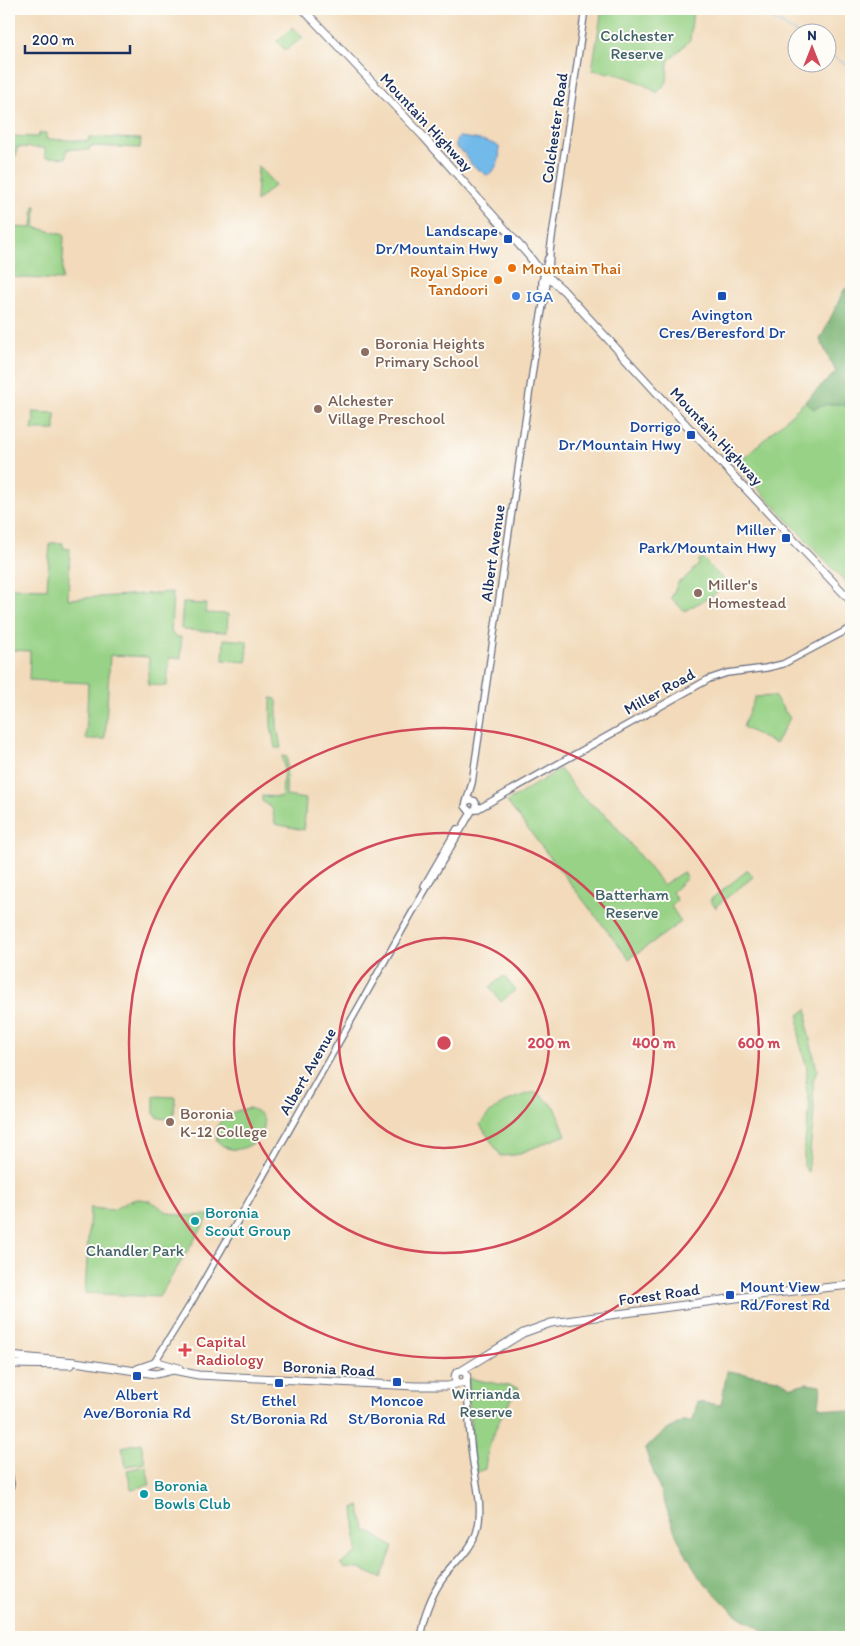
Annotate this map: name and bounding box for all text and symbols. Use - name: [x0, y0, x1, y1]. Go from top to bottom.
- scale bar: [25, 22, 130, 54]
- north arrow: [788, 22, 838, 72]
- park label: Colchester Reserve: [600, 26, 674, 63]
- text: N: [807, 27, 817, 44]
- text: 200 m: [32, 31, 75, 49]
- street label: Mountain Highway: [376, 69, 478, 176]
- street label: Colchester Road: [537, 71, 572, 185]
- place label: Landscape Dr/Mountain Hwy: [375, 221, 498, 258]
- marker: Landscape Dr/Mountain Hwy: [502, 233, 514, 245]
- place label: Mountain Thai: [522, 259, 621, 278]
- place label: Royal Spice Tandoori: [410, 262, 488, 299]
- marker: Mountain Thai: [506, 262, 518, 274]
- marker: Royal Spice Tandoori: [492, 274, 504, 286]
- place label: IGA: [526, 287, 553, 306]
- marker: IGA: [510, 290, 522, 302]
- marker: Avington Cres/Beresford Dr: [716, 290, 728, 302]
- place label: Avington Cres/Beresford Dr: [659, 305, 786, 342]
- place label: Boronia Heights Primary School: [375, 334, 485, 371]
- marker: Boronia Heights Primary School: [359, 346, 371, 358]
- street label: Mountain Highway: [666, 383, 768, 490]
- place label: Alchester Village Preschool: [328, 391, 446, 428]
- marker: Alchester Village Preschool: [312, 403, 324, 415]
- place label: Dorrigo Dr/Mountain Hwy: [558, 417, 681, 454]
- marker: Dorrigo Dr/Mountain Hwy: [685, 429, 697, 441]
- street label: Albert Avenue: [476, 503, 509, 603]
- place label: Miller Park/Mountain Hwy: [639, 520, 777, 557]
- marker: Miller Park/Mountain Hwy: [780, 532, 792, 544]
- place label: Miller's Homestead: [708, 575, 787, 612]
- marker: Miller's Homestead: [692, 587, 704, 599]
- street label: Miller Road: [620, 664, 698, 719]
- park label: Batterham Reserve: [595, 885, 670, 922]
- street label: Albert Avenue: [275, 1024, 340, 1118]
- centre of rings: [435, 1034, 453, 1052]
- text: 200 m: [528, 1034, 571, 1052]
- text: 400 m: [632, 1034, 676, 1052]
- text: 600 m: [738, 1034, 781, 1052]
- place label: Boronia K-12 College: [180, 1104, 267, 1141]
- marker: Boronia K-12 College: [164, 1116, 176, 1128]
- place label: Boronia Scout Group: [205, 1203, 291, 1240]
- marker: Boronia Scout Group: [189, 1215, 201, 1227]
- park label: Chandler Park: [86, 1241, 185, 1260]
- place label: Mount View Rd/Forest Rd: [740, 1277, 830, 1314]
- street label: Forest Road: [617, 1279, 701, 1310]
- marker: Mount View Rd/Forest Rd: [724, 1289, 736, 1301]
- place label: Capital Radiology: [196, 1332, 264, 1369]
- marker: Capital Radiology: [178, 1343, 192, 1357]
- street label: Boronia Road: [282, 1357, 376, 1380]
- marker: Albert Ave/Boronia Rd: [131, 1370, 143, 1382]
- marker: Moncoe St/Boronia Rd: [391, 1376, 403, 1388]
- marker: Ethel St/Boronia Rd: [273, 1377, 285, 1389]
- park label: Wirrianda Reserve: [452, 1384, 521, 1421]
- place label: Albert Ave/Boronia Rd: [83, 1385, 191, 1422]
- place label: Ethel St/Boronia Rd: [230, 1391, 328, 1428]
- place label: Moncoe St/Boronia Rd: [348, 1391, 446, 1428]
- place label: Boronia Bowls Club: [154, 1476, 231, 1513]
- marker: Boronia Bowls Club: [138, 1488, 150, 1500]

